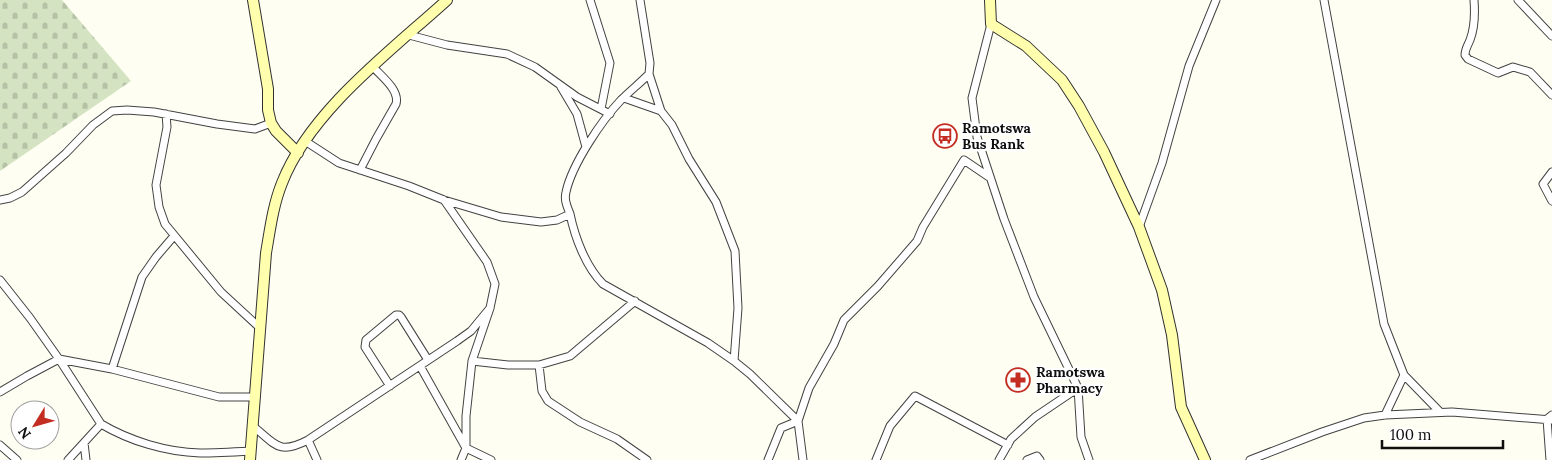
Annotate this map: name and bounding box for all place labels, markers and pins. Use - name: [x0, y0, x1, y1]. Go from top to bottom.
- place label: Ramotswa Bus Rank: [962, 119, 1032, 153]
- bus stop icon: Ramotswa Bus Rank: [932, 123, 958, 149]
- place label: Ramotswa Pharmacy: [1036, 363, 1106, 397]
- pharmacy icon: Ramotswa Pharmacy: [1005, 367, 1031, 393]

